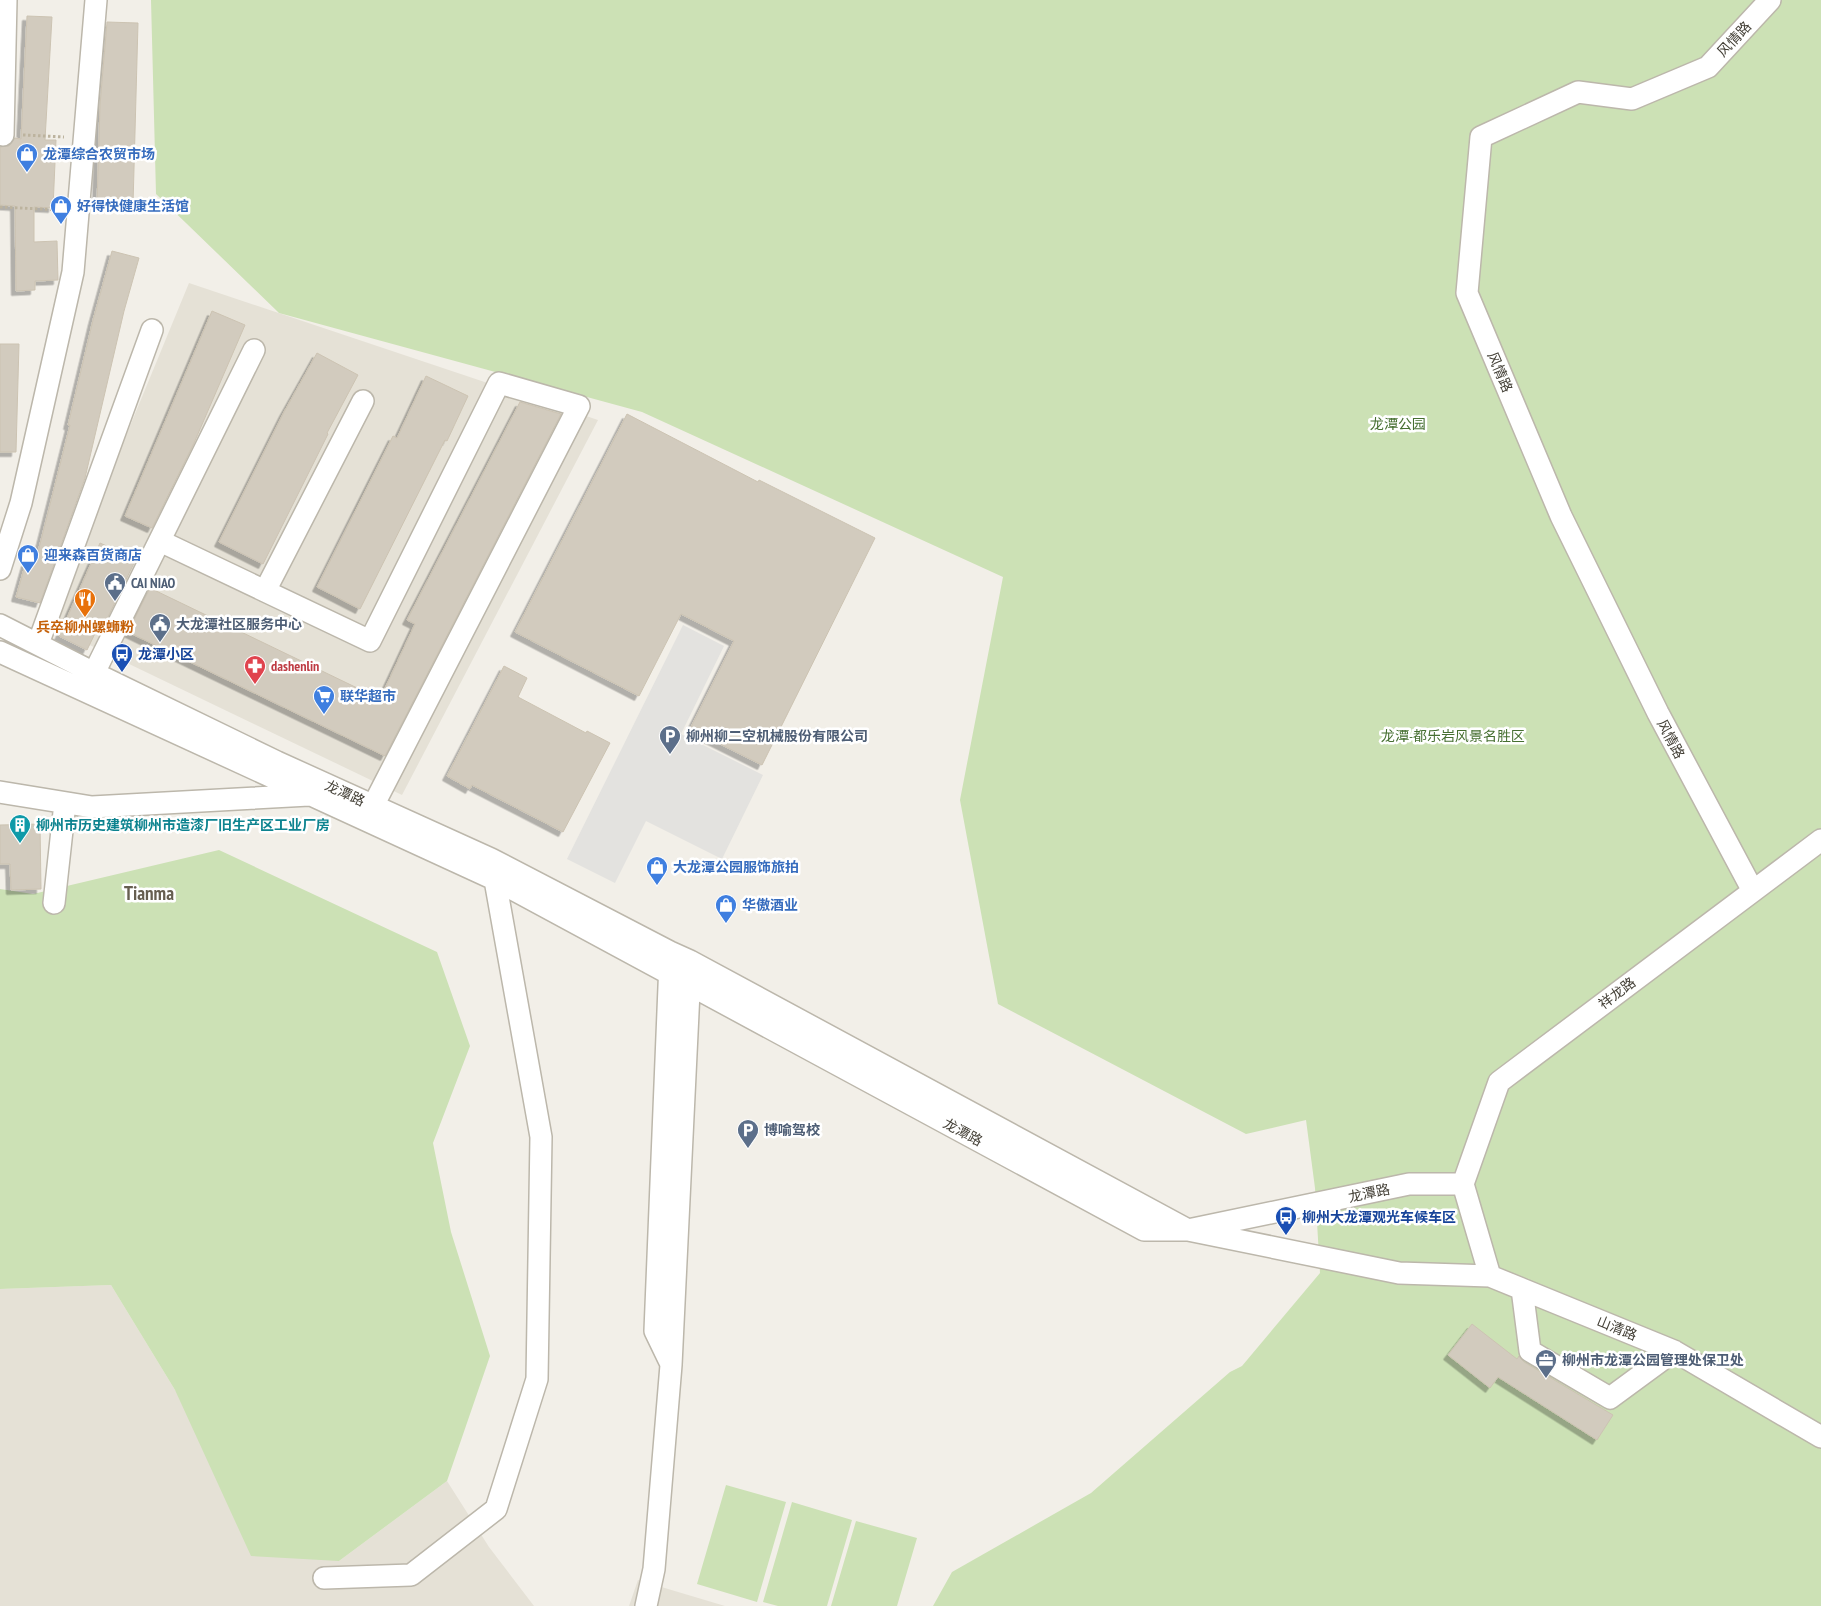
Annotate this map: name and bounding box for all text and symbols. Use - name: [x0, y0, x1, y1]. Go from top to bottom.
- street label: 风情路: [1713, 18, 1755, 60]
- shop icon: 龙潭综合农贸市场: [15, 142, 39, 173]
- place label: 龙潭综合农贸市场: [43, 145, 155, 163]
- shop icon: 好得快健康生活馆: [49, 194, 73, 225]
- place label: 好得快健康生活馆: [77, 197, 189, 215]
- street label: 风情路: [1484, 349, 1516, 395]
- park label: 龙潭公园: [1370, 415, 1426, 433]
- shop icon: 迎来森百货商店: [16, 543, 40, 574]
- place label: 迎来森百货商店: [44, 546, 142, 564]
- public building icon: CAI NIAO: [103, 571, 127, 602]
- place label: CAI NIAO: [131, 574, 176, 592]
- restaurant icon: 兵卒柳州螺蛳粉: [73, 587, 97, 618]
- public building icon: 大龙潭社区服务中心: [148, 612, 172, 643]
- place label: 大龙潭社区服务中心: [176, 615, 302, 633]
- place label: 兵卒柳州螺蛳粉: [36, 618, 134, 636]
- bus stop icon: 龙潭小区: [110, 642, 134, 673]
- place label: 龙潭小区: [138, 645, 194, 663]
- pharmacy icon: dashenlin: [243, 654, 267, 685]
- place label: dashenlin: [271, 657, 319, 675]
- supermarket icon: 联华超市: [312, 684, 336, 715]
- place label: 联华超市: [340, 687, 396, 705]
- street label: 风情路: [1653, 716, 1689, 762]
- parking icon: 柳州柳二空机械股份有限公司: [658, 724, 682, 755]
- place label: 柳州柳二空机械股份有限公司: [686, 727, 868, 745]
- park label: 龙潭-都乐岩风景名胜区: [1381, 727, 1525, 745]
- street label: 龙潭路: [322, 776, 368, 810]
- building icon: 柳州市历史建筑柳州市造漆厂旧生产区工业厂房: [8, 813, 32, 844]
- place label: 柳州市历史建筑柳州市造漆厂旧生产区工业厂房: [36, 816, 330, 834]
- shop icon: 大龙潭公园服饰旅拍: [645, 855, 669, 886]
- place label: 大龙潭公园服饰旅拍: [673, 858, 799, 876]
- district label: Tianma: [124, 881, 174, 905]
- shop icon: 华傲酒业: [714, 893, 738, 924]
- place label: 华傲酒业: [742, 896, 798, 914]
- street label: 祥龙路: [1595, 973, 1639, 1013]
- street label: 龙潭路: [940, 1114, 986, 1150]
- parking icon: 博喻驾校: [736, 1118, 760, 1149]
- place label: 博喻驾校: [764, 1121, 820, 1139]
- street label: 龙潭路: [1347, 1180, 1391, 1206]
- bus stop icon: 柳州大龙潭观光车候车区: [1274, 1205, 1298, 1236]
- place label: 柳州大龙潭观光车候车区: [1302, 1208, 1456, 1226]
- street label: 山清路: [1594, 1312, 1640, 1344]
- office icon: 柳州市龙潭公园管理处保卫处: [1534, 1348, 1558, 1379]
- place label: 柳州市龙潭公园管理处保卫处: [1562, 1351, 1744, 1369]

